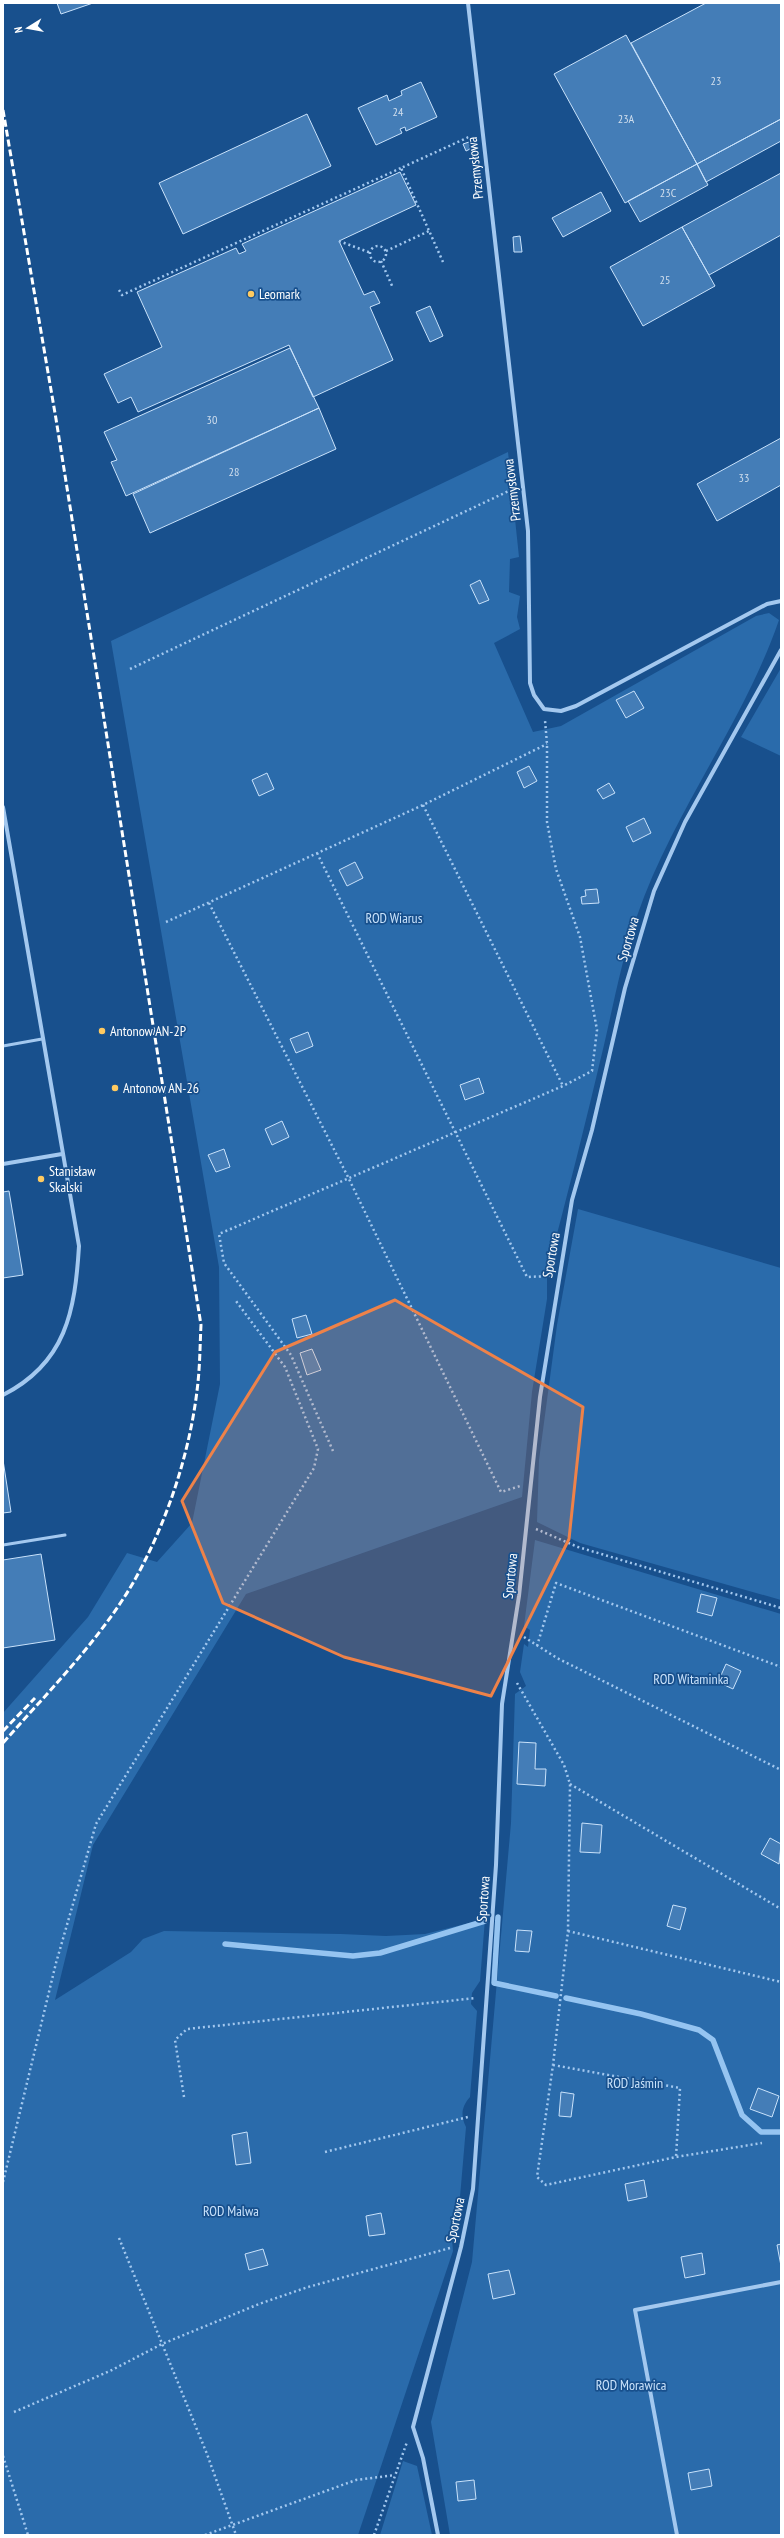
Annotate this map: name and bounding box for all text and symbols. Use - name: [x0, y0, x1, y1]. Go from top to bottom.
- north arrow: [8, 8, 48, 48]
- text: N: [11, 26, 26, 34]
- house number: 23: [711, 73, 721, 88]
- house number: 24: [393, 104, 404, 119]
- house number: 23A: [618, 111, 635, 126]
- street label: Przemysłowa: [463, 136, 487, 200]
- house number: 23C: [660, 185, 677, 200]
- house number: 25: [660, 272, 670, 287]
- place label: Leomark: [259, 285, 300, 303]
- marker: Leomark: [246, 289, 256, 299]
- house number: 30: [207, 412, 217, 427]
- street label: Przemysłowa: [499, 458, 525, 522]
- house number: 28: [229, 464, 239, 479]
- house number: 33: [739, 470, 749, 485]
- park label: ROD Wiarus: [366, 909, 423, 927]
- street label: Sportowa: [613, 914, 643, 964]
- place label: Antonow AN-2P: [110, 1022, 186, 1040]
- marker: Antonow AN-2P: [97, 1026, 107, 1036]
- place label: Antonow AN-26: [123, 1079, 199, 1097]
- marker: Antonow AN-26: [110, 1083, 120, 1093]
- place label: Stanisław Skalski: [49, 1162, 96, 1196]
- marker: Stanisław Skalski: [36, 1174, 46, 1184]
- street label: Sportowa: [538, 1231, 564, 1279]
- street label: Sportowa: [499, 1552, 521, 1600]
- park label: ROD Witaminka: [653, 1670, 729, 1688]
- street label: Sportowa: [472, 1876, 494, 1922]
- park label: ROD Jaśmin: [607, 2074, 663, 2092]
- street label: Sportowa: [441, 2196, 469, 2244]
- park label: ROD Malwa: [203, 2202, 259, 2220]
- park label: ROD Morawica: [596, 2376, 666, 2394]

